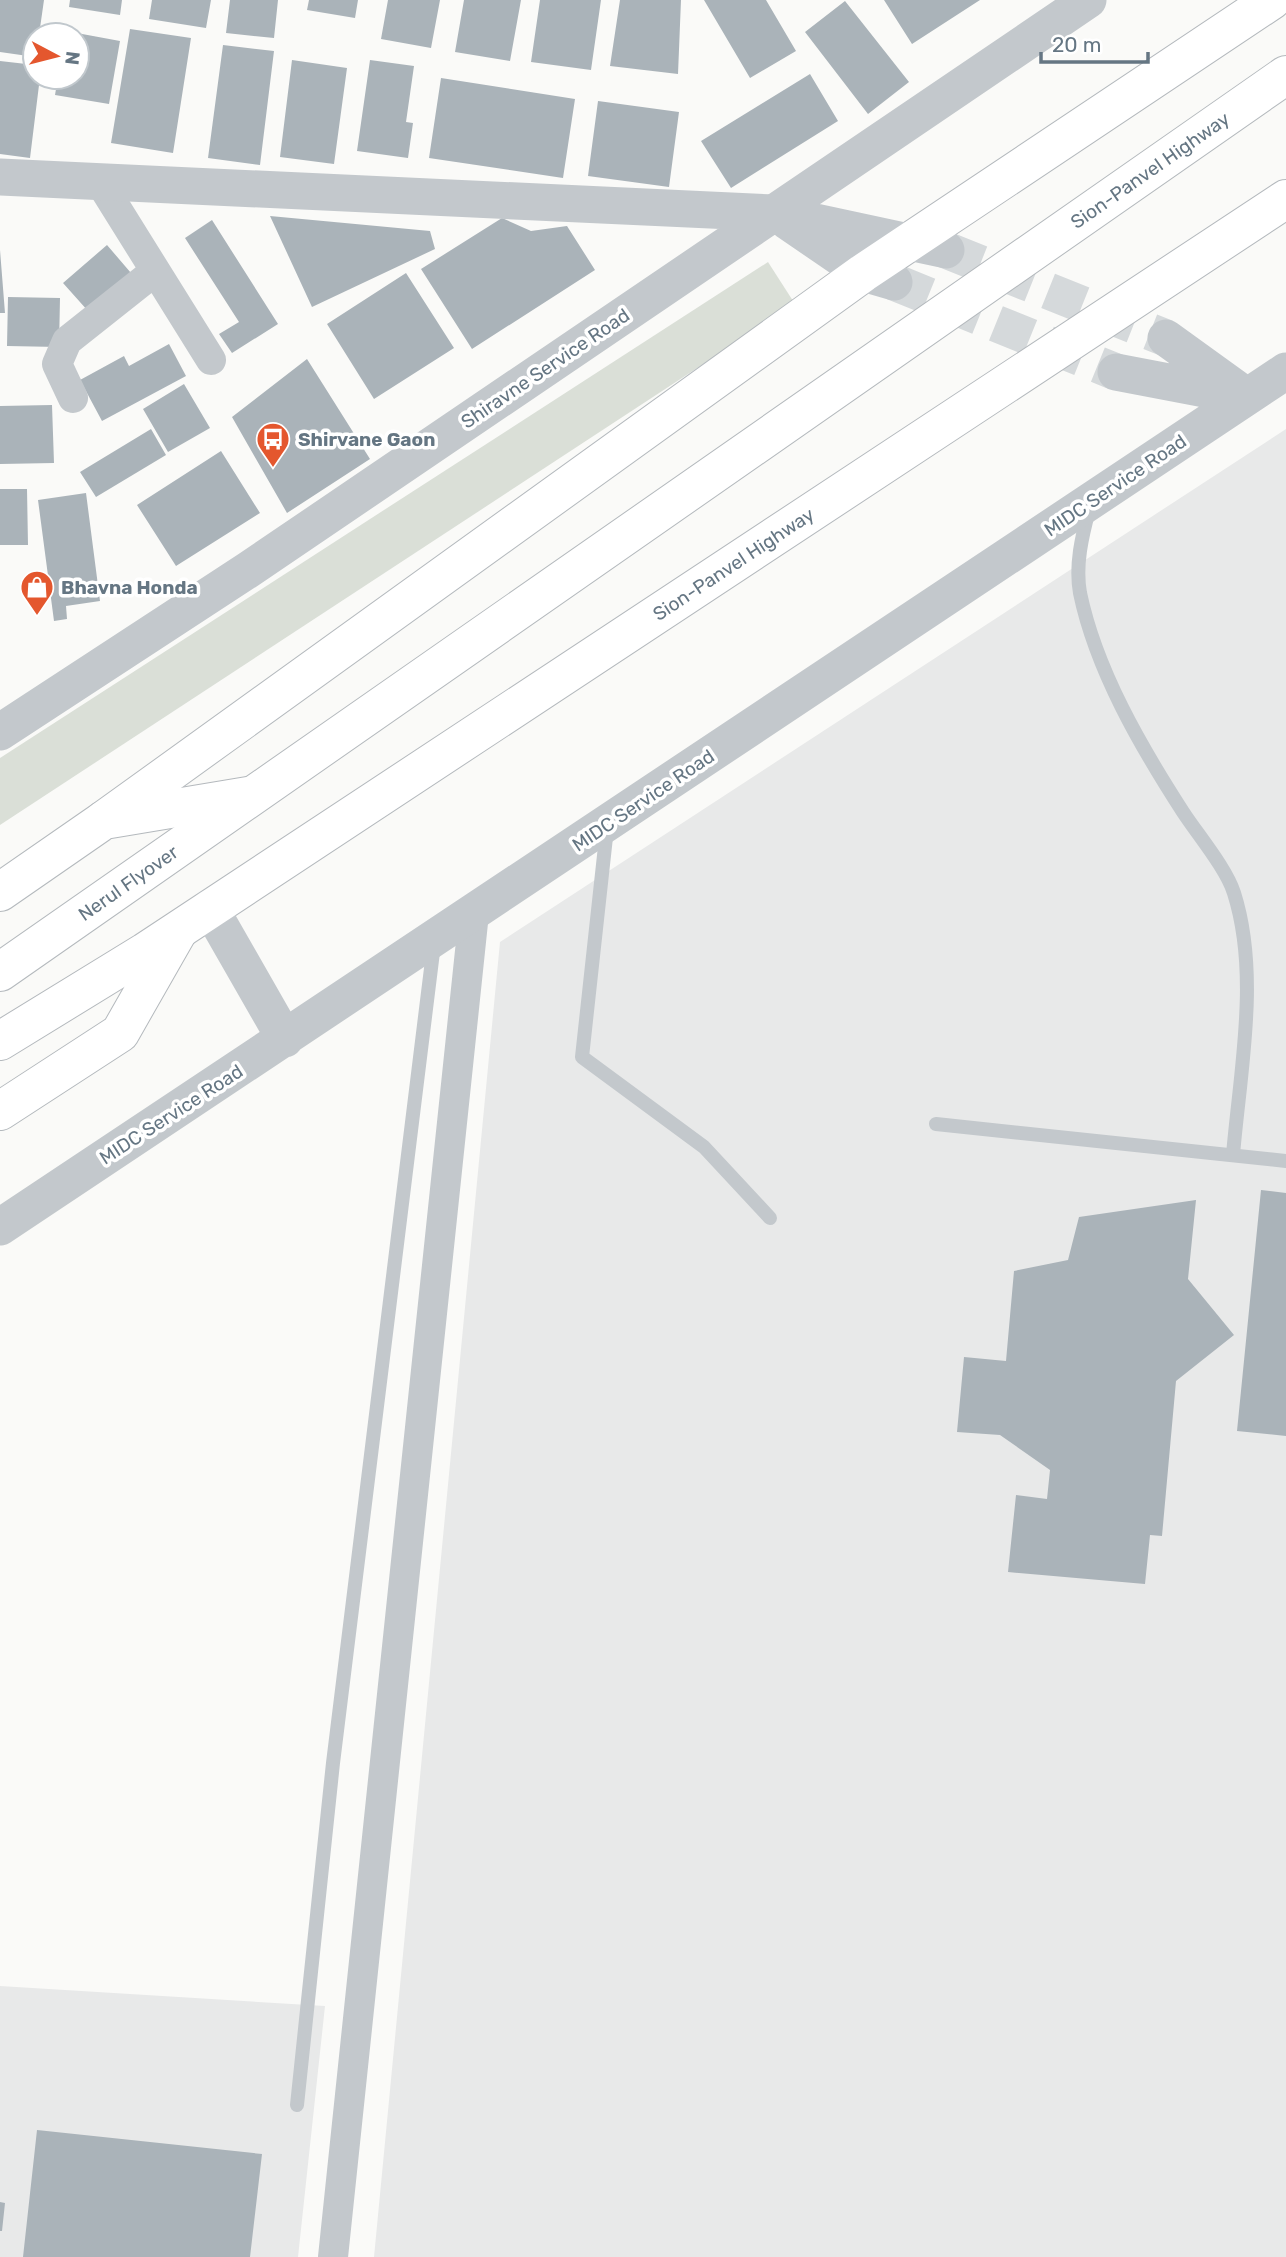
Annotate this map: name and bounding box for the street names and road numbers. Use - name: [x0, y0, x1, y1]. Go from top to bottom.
- street label: Sion-Panvel Highway: [1066, 107, 1234, 234]
- street label: Shiravne Service Road: [457, 303, 634, 433]
- street label: MIDC Service Road: [1040, 429, 1191, 541]
- street label: Sion-Panvel Highway: [649, 503, 819, 626]
- street label: MIDC Service Road: [568, 744, 719, 856]
- street label: Nerul Flyover: [74, 840, 183, 926]
- street label: MIDC Service Road: [95, 1059, 247, 1169]

